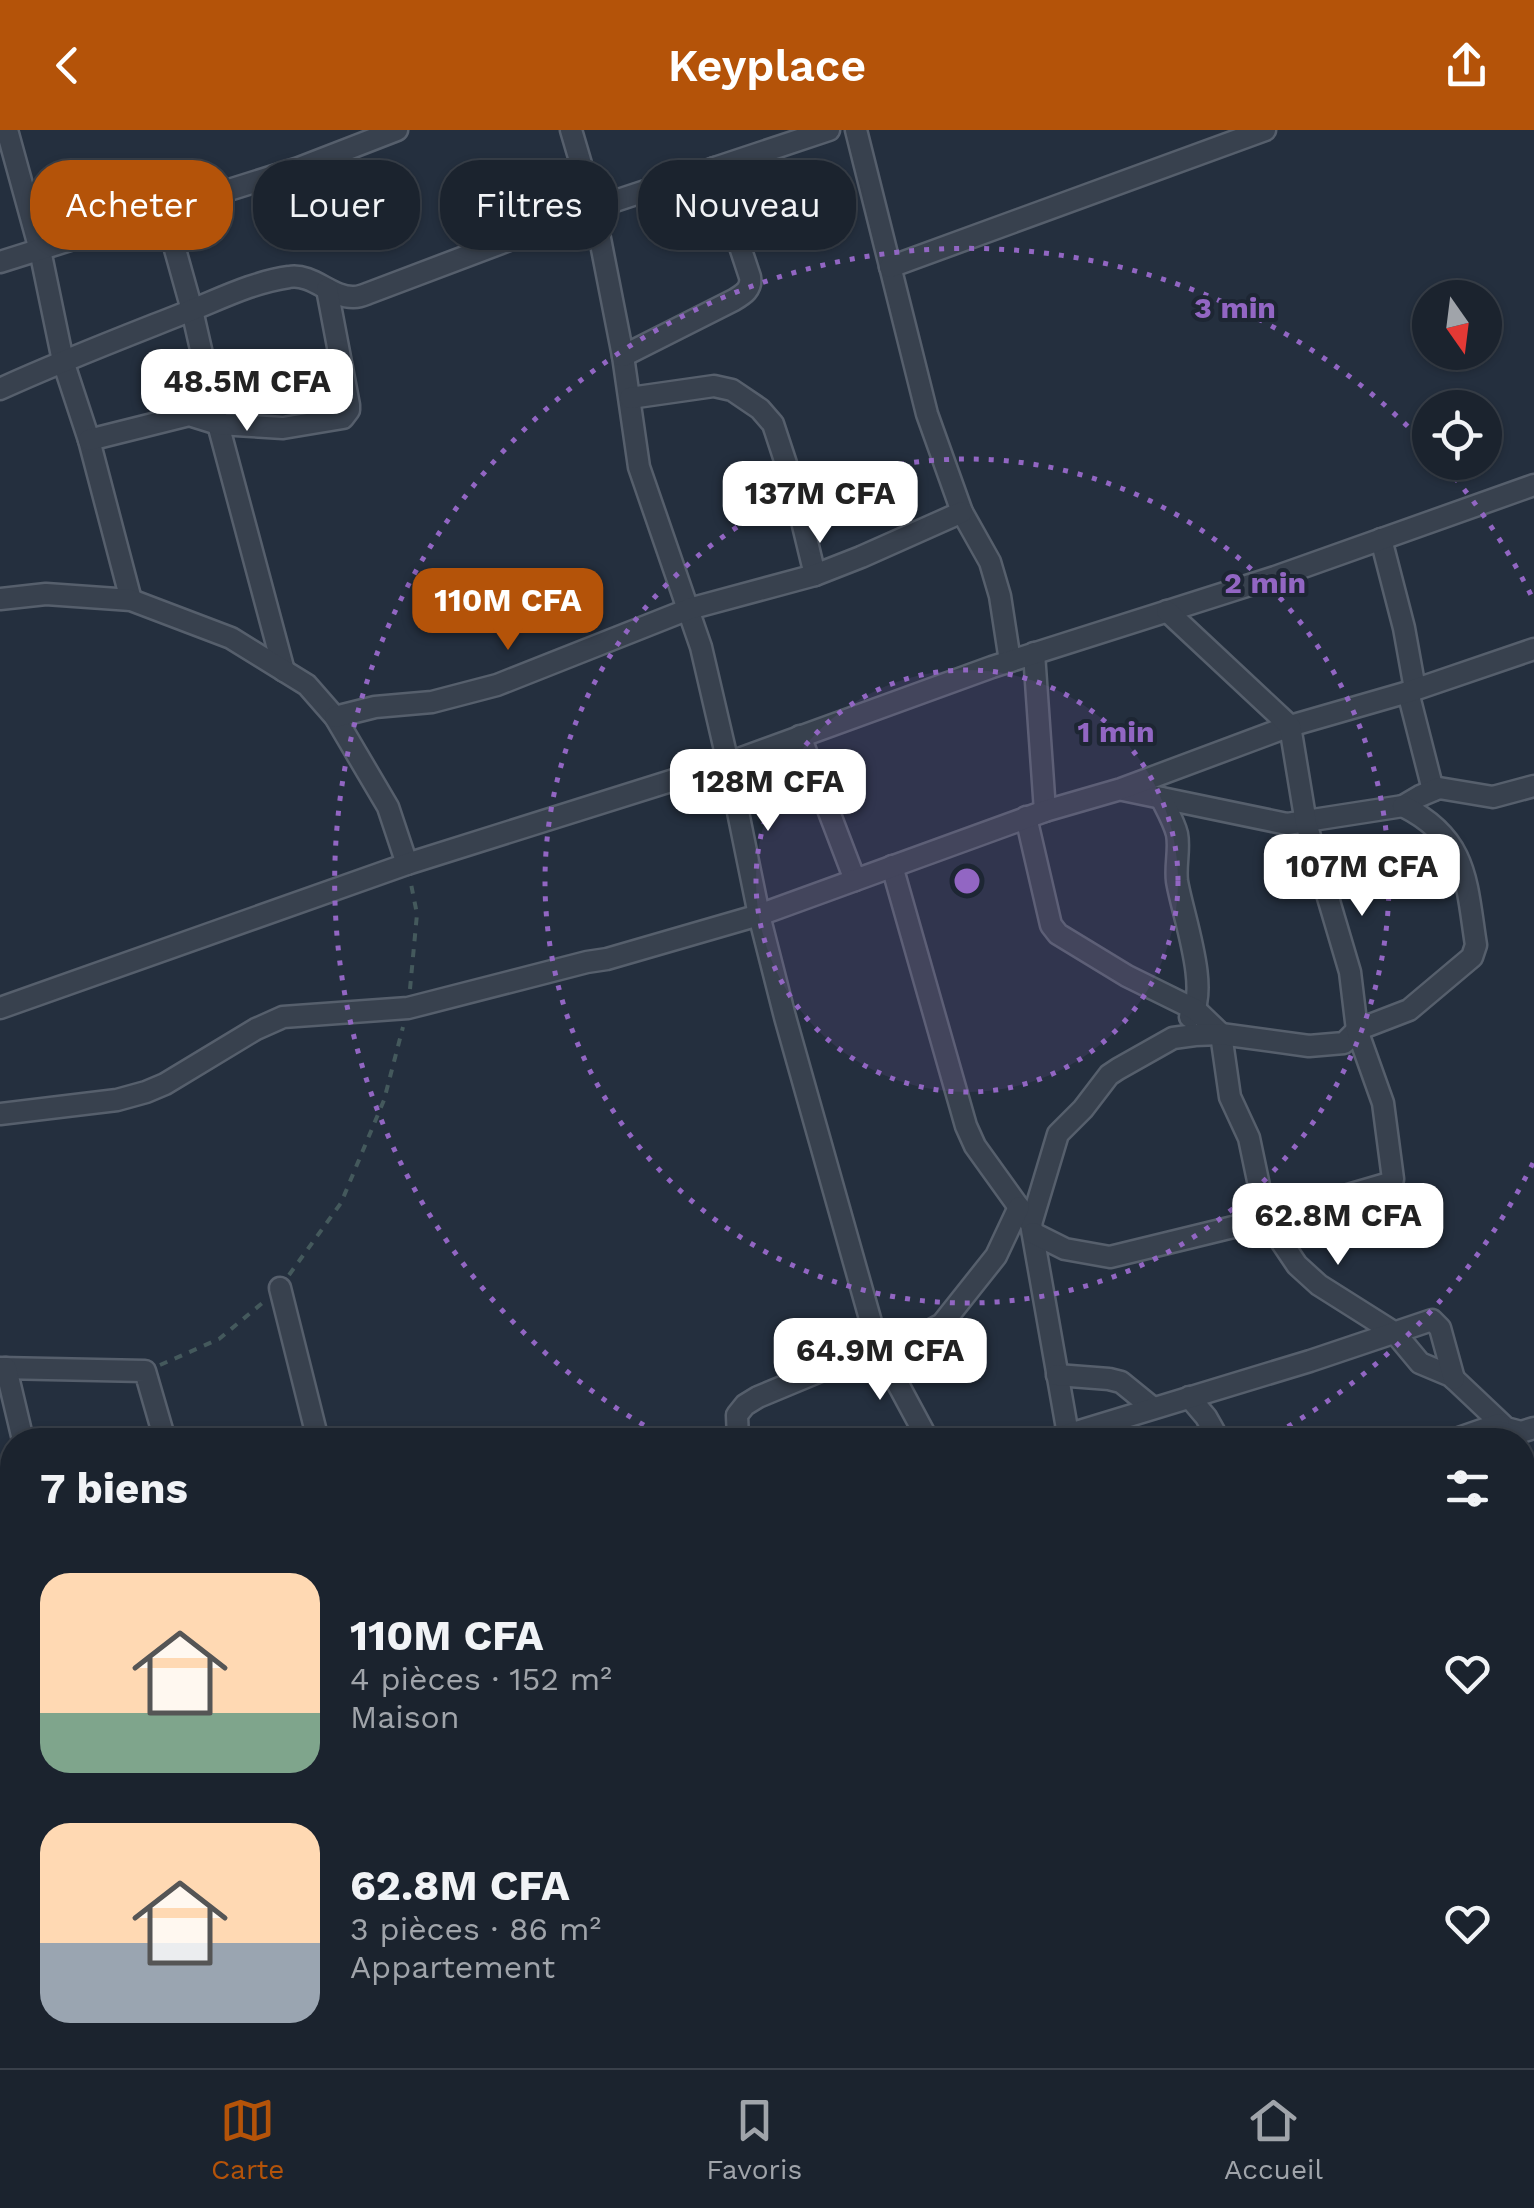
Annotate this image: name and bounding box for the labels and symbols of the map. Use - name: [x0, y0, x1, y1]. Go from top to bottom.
- north arrow: [1412, 280, 1502, 370]
- text: 3 min: [1194, 290, 1276, 325]
- pin: 48.5M CFA: [133, 349, 361, 434]
- pin: 137M CFA: [717, 461, 923, 546]
- text: 2 min: [1224, 565, 1306, 600]
- pin: 110M CFA: [405, 568, 611, 653]
- text: 1 min: [1077, 714, 1155, 749]
- pin: 128M CFA: [665, 749, 871, 834]
- pin: 107M CFA: [1259, 834, 1465, 919]
- centre of rings: [949, 863, 985, 899]
- pin: 62.8M CFA: [1224, 1183, 1452, 1268]
- pin: 64.9M CFA: [766, 1318, 994, 1403]

